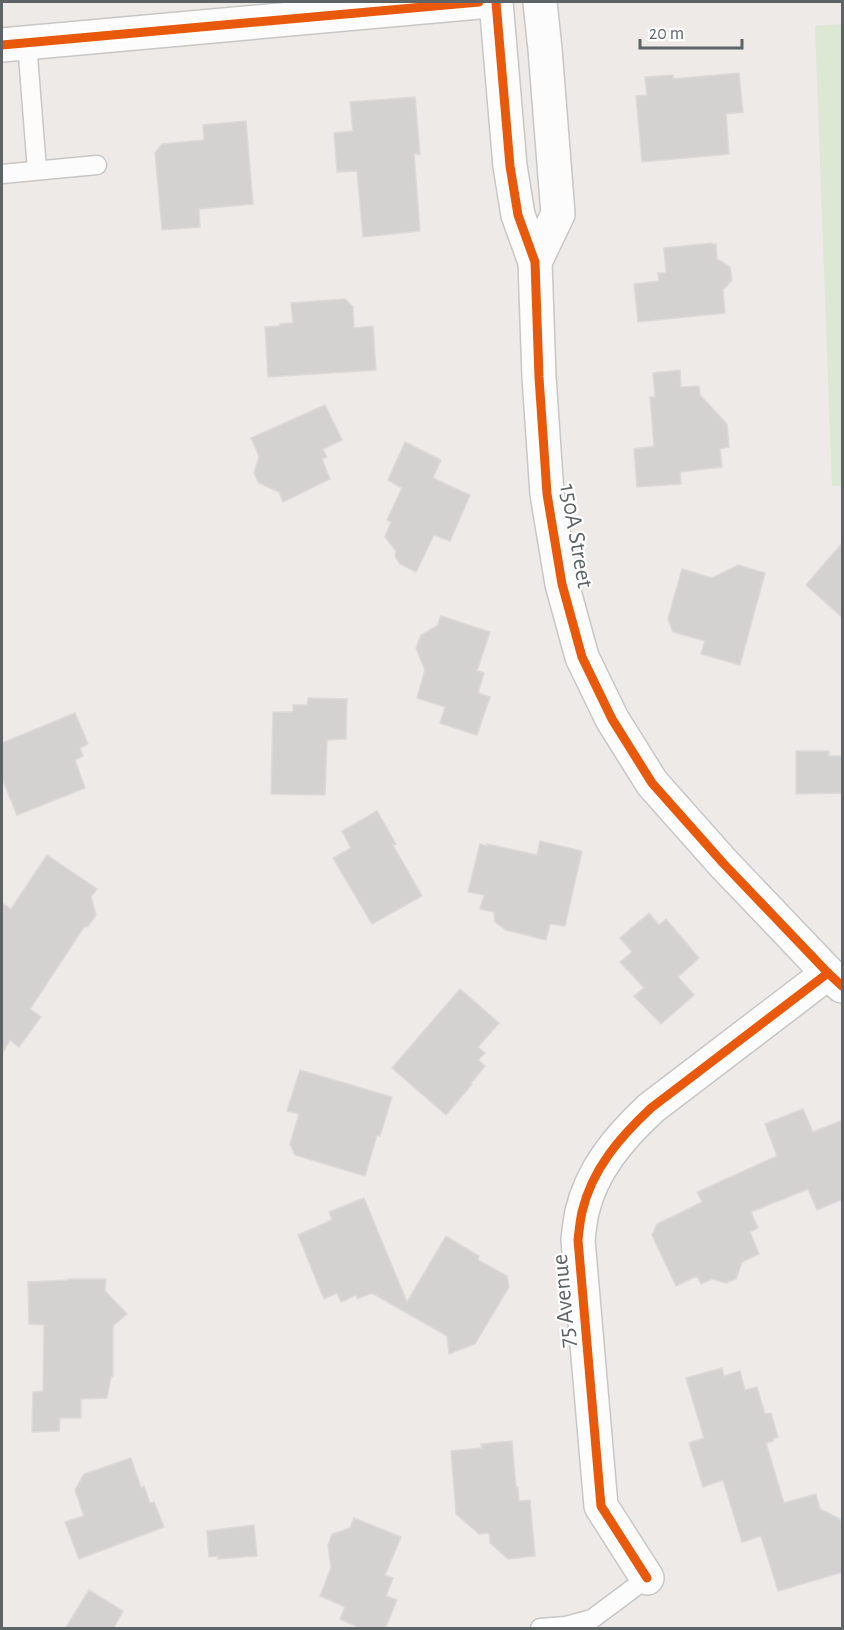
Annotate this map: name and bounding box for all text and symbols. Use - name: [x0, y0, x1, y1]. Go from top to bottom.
- scale bar: [640, 12, 742, 50]
- text: 20 m: [649, 25, 684, 43]
- street label: 150A Street: [555, 482, 597, 590]
- street label: 75 Avenue: [548, 1253, 580, 1349]

